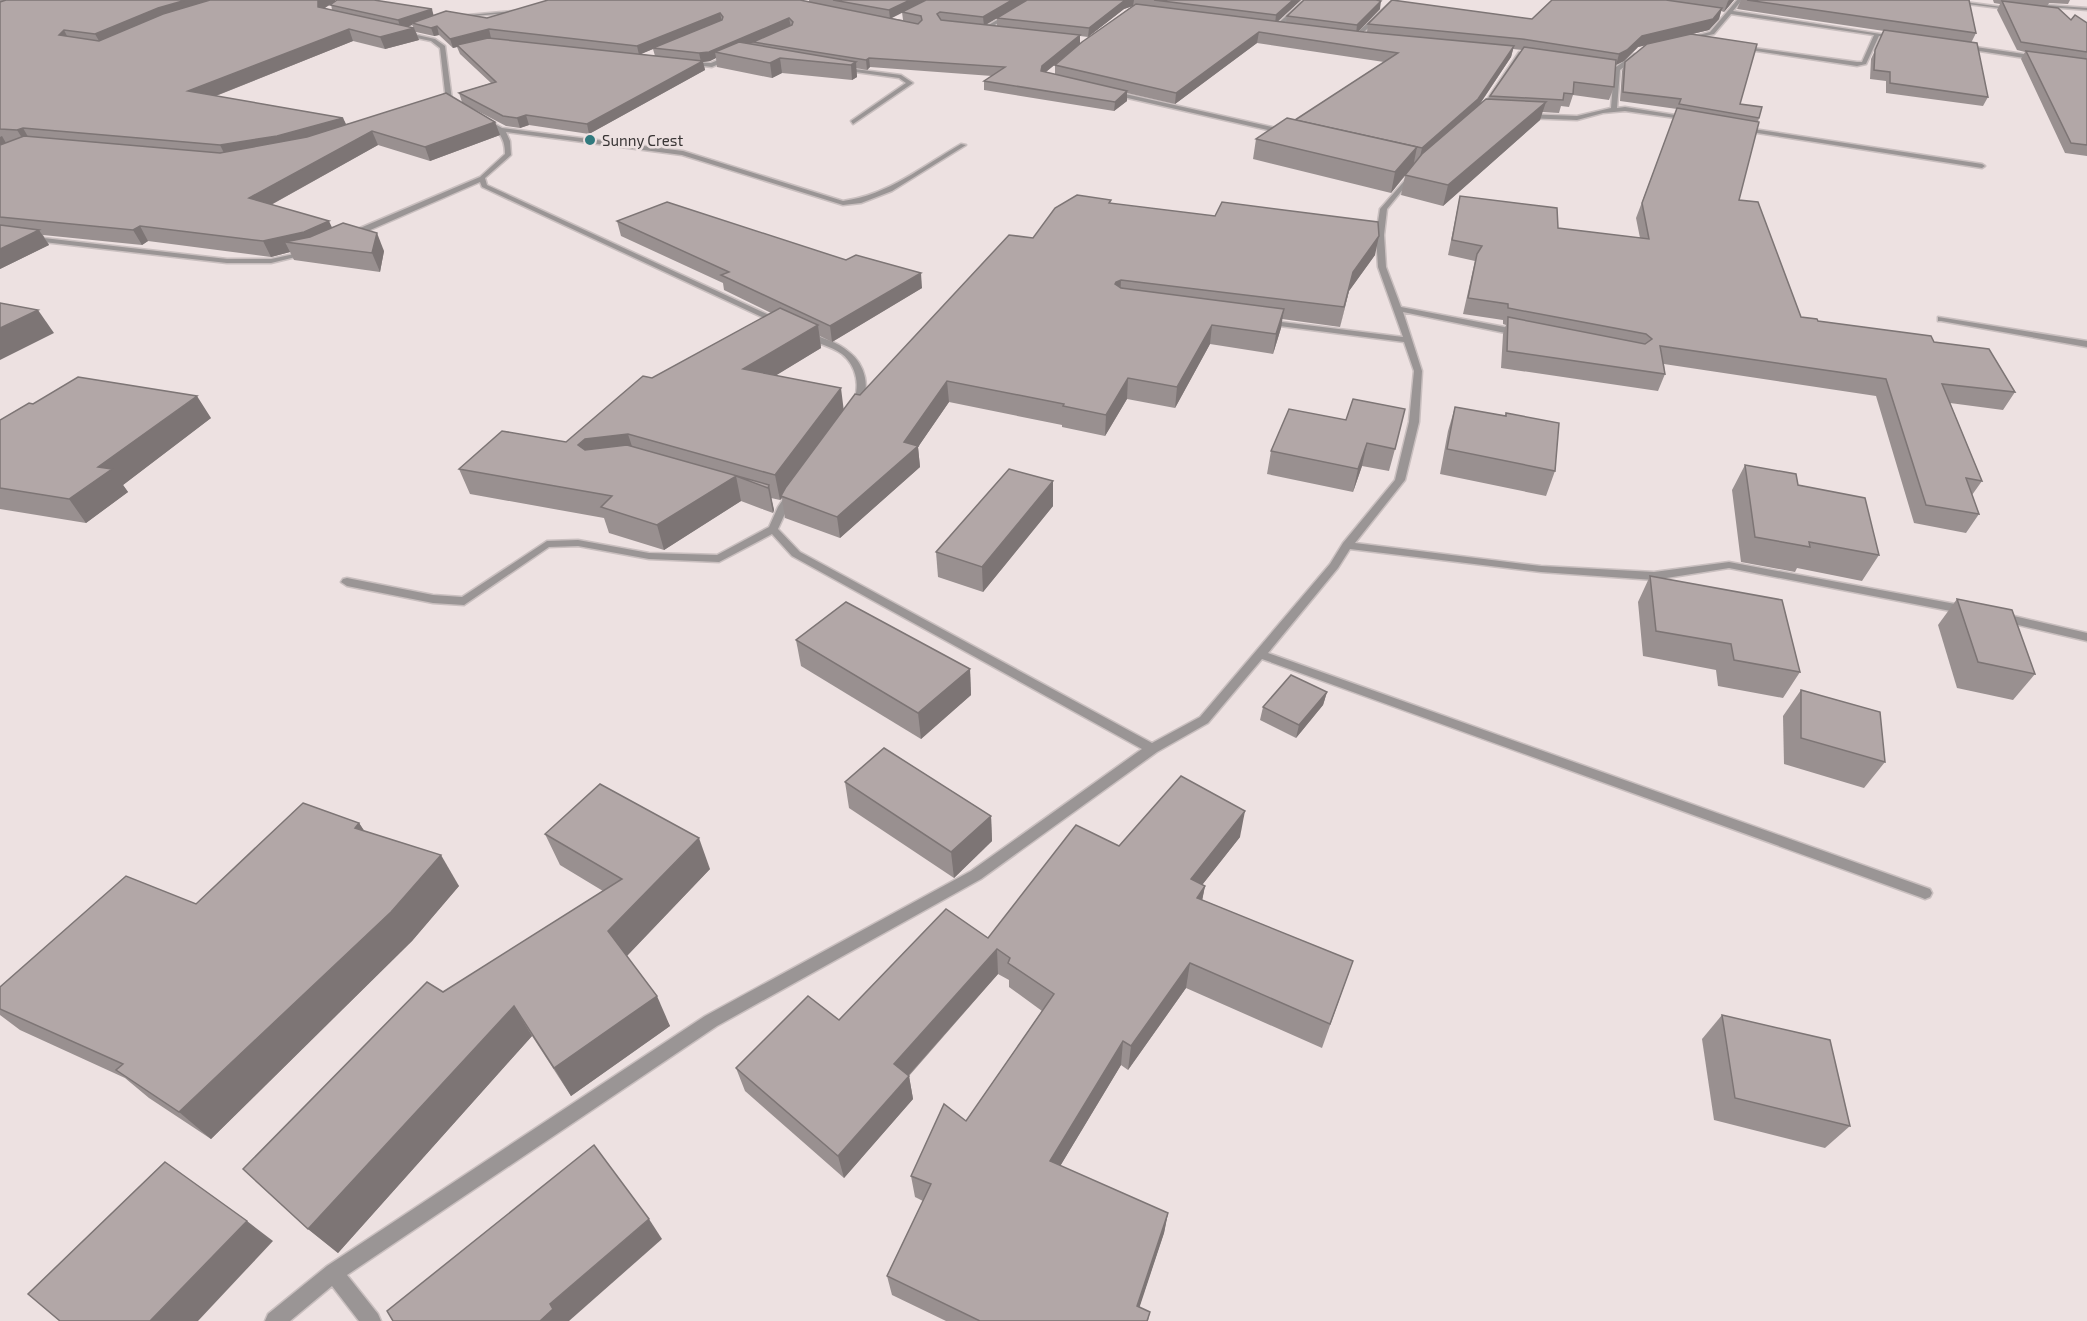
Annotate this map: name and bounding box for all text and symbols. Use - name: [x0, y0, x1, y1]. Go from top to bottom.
- place label: Sunny Crest: [602, 131, 683, 149]
- marker: Sunny Crest: [583, 133, 597, 147]

